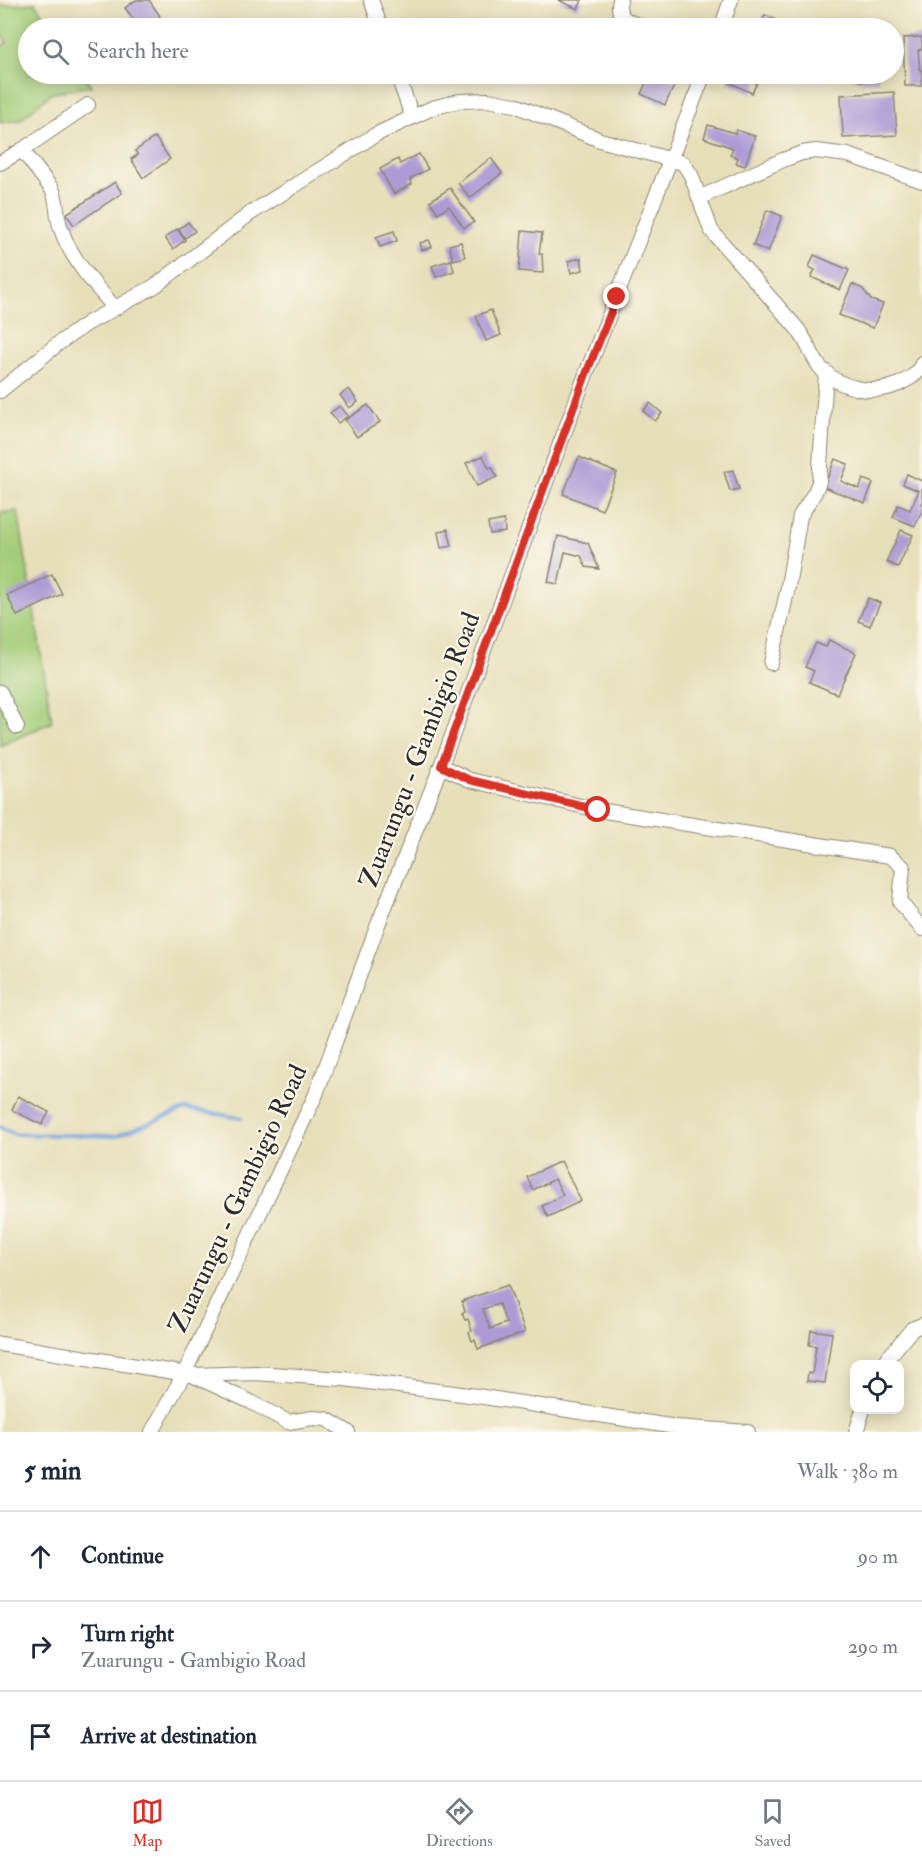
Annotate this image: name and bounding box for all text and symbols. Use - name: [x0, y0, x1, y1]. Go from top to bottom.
- search box: [18, 18, 904, 84]
- icon: search: [39, 35, 72, 68]
- text: Search here: [87, 37, 189, 65]
- route end: [603, 283, 629, 309]
- street label: Zuarungu - Gambigio Road: [353, 607, 487, 892]
- route start: [584, 796, 610, 822]
- street label: Zuarungu - Gambigio Road: [162, 1059, 314, 1338]
- map controls: [850, 1360, 904, 1414]
- button: locate: [850, 1360, 904, 1414]
- text: 5 min: [24, 1455, 81, 1487]
- text: Walk · 380 m: [797, 1459, 898, 1484]
- icon: ahead: [24, 1540, 57, 1573]
- text: Continue: [81, 1542, 164, 1570]
- text: 90 m: [858, 1544, 898, 1569]
- text: Turn right: [81, 1620, 174, 1648]
- icon: right: [24, 1630, 57, 1663]
- text: 290 m: [848, 1634, 898, 1659]
- text: Zuarungu - Gambigio Road: [81, 1648, 306, 1673]
- icon: arrive: [24, 1720, 57, 1753]
- text: Arrive at destination: [81, 1722, 257, 1750]
- tab: Map: [131, 1795, 164, 1851]
- tab: Directions: [426, 1795, 493, 1851]
- tab: Saved: [755, 1795, 791, 1851]

